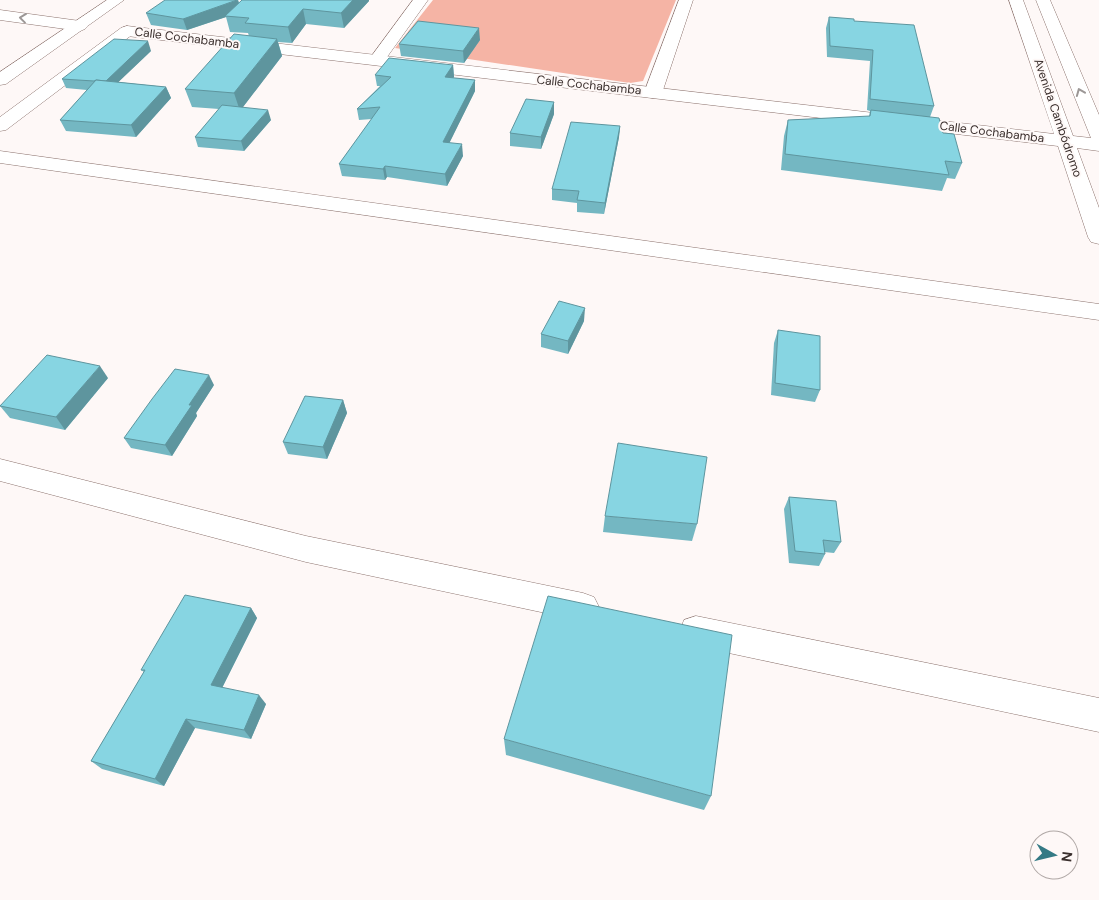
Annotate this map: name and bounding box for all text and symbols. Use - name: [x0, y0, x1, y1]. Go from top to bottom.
- one-way arrow: [18, 13, 26, 24]
- street label: Calle Cochabamba: [134, 24, 240, 52]
- street label: Avenida Cambódromo: [1030, 57, 1086, 179]
- street label: Calle Cochabamba: [536, 72, 642, 98]
- one-way arrow: [1076, 88, 1087, 97]
- street label: Calle Cochabamba: [939, 118, 1045, 146]
- north arrow: [1029, 830, 1079, 880]
- text: N: [1057, 850, 1076, 863]

